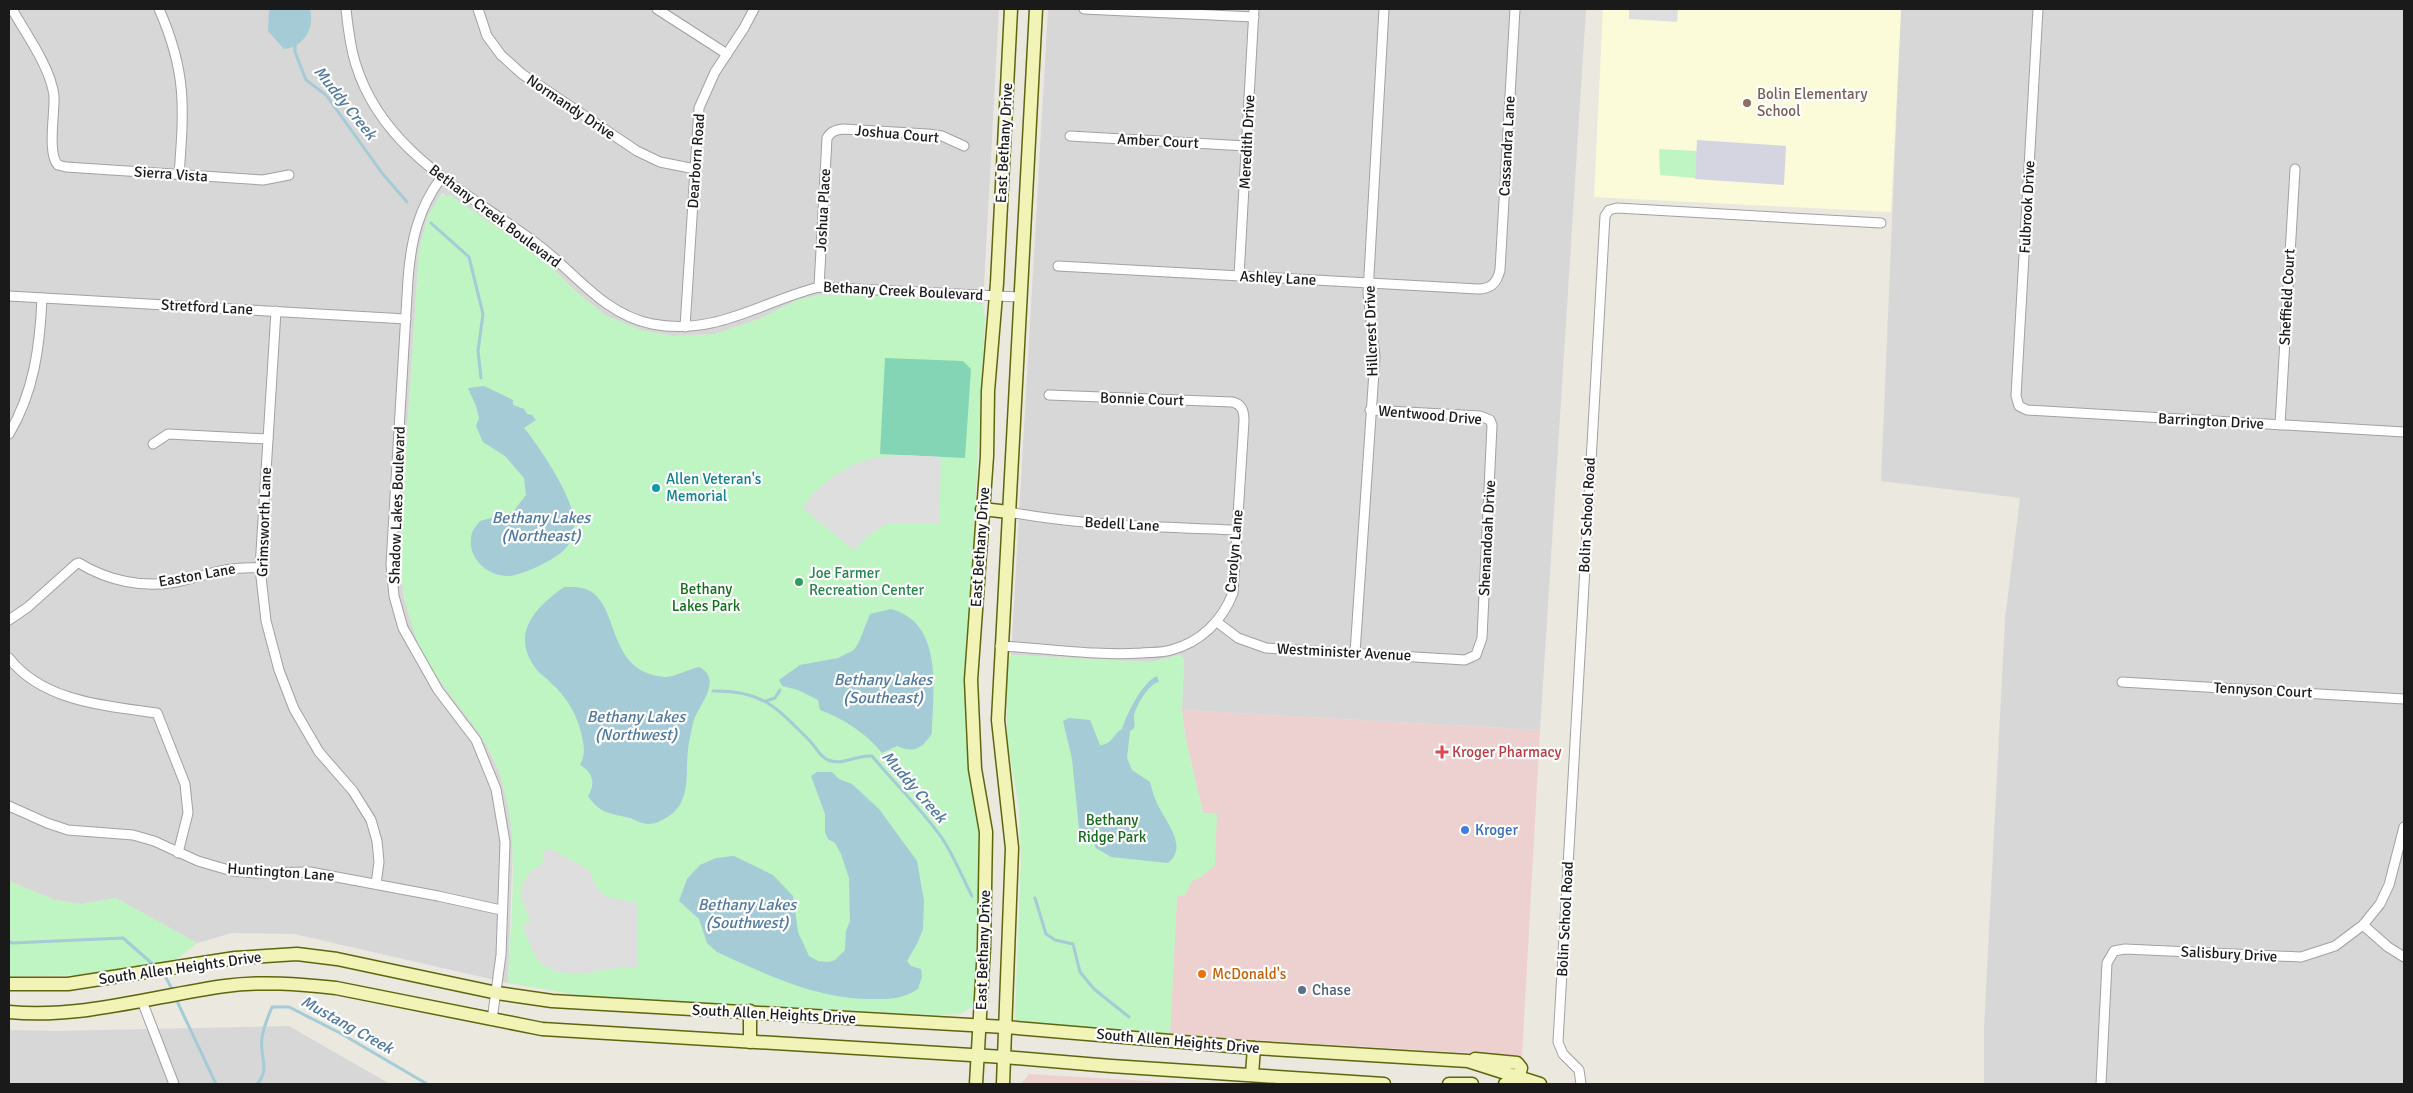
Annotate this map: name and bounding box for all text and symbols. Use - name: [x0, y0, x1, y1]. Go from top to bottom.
- water label: Muddy Creek: [309, 62, 382, 145]
- street label: Normandy Drive: [523, 71, 619, 143]
- street label: East Bethany Drive: [992, 82, 1016, 204]
- place label: Bolin Elementary School: [1757, 85, 1867, 120]
- street label: Meredith Drive: [1236, 94, 1258, 190]
- street label: Cassandra Lane: [1495, 95, 1519, 197]
- marker: Bolin Elementary School: [1741, 97, 1753, 109]
- street label: Dearborn Road: [684, 113, 708, 209]
- street label: Joshua Court: [854, 121, 940, 147]
- street label: Amber Court: [1117, 130, 1199, 152]
- street label: Fulbrook Drive: [2016, 160, 2038, 254]
- street label: Bethany Creek Boulevard: [426, 161, 565, 271]
- street label: Sierra Vista: [134, 162, 208, 186]
- street label: Joshua Place: [812, 168, 834, 252]
- street label: Sheffield Court: [2275, 248, 2299, 346]
- street label: Ashley Lane: [1239, 267, 1317, 289]
- street label: Bethany Creek Boulevard: [822, 278, 984, 304]
- street label: Hillcrest Drive: [1360, 285, 1382, 377]
- street label: Stretford Lane: [161, 296, 253, 318]
- street label: Bonnie Court: [1100, 389, 1184, 409]
- street label: Wentwood Drive: [1377, 401, 1483, 429]
- street label: Barrington Drive: [2158, 409, 2264, 433]
- street label: Shadow Lakes Boulevard: [385, 426, 409, 584]
- street label: Bolin School Road: [1575, 457, 1599, 573]
- street label: Grimsworth Lane: [253, 467, 275, 577]
- place label: Allen Veteran's Memorial: [666, 470, 762, 505]
- street label: Shenandoah Drive: [1475, 479, 1499, 597]
- marker: Allen Veteran's Memorial: [650, 482, 662, 494]
- street label: East Bethany Drive: [967, 486, 993, 608]
- water label: Bethany Lakes (Northeast): [492, 508, 592, 546]
- street label: Carolyn Lane: [1221, 509, 1247, 593]
- street label: Bedell Lane: [1084, 513, 1160, 535]
- street label: Easton Lane: [157, 559, 237, 591]
- place label: Joe Farmer Recreation Center: [809, 564, 925, 599]
- marker: Joe Farmer Recreation Center: [793, 576, 805, 588]
- park label: Bethany Lakes Park: [672, 580, 741, 615]
- street label: Westminister Avenue: [1276, 639, 1412, 665]
- water label: Bethany Lakes (Southeast): [834, 670, 934, 708]
- street label: Tennyson Court: [2213, 678, 2313, 702]
- water label: Bethany Lakes (Northwest): [587, 707, 687, 745]
- place label: Kroger Pharmacy: [1452, 743, 1562, 761]
- marker: Kroger Pharmacy: [1436, 746, 1448, 758]
- water label: Muddy Creek: [877, 747, 952, 829]
- park label: Bethany Ridge Park: [1078, 811, 1147, 846]
- place label: Kroger: [1475, 821, 1518, 839]
- marker: Kroger: [1459, 824, 1471, 836]
- street label: Huntington Lane: [227, 859, 335, 885]
- street label: Bolin School Road: [1553, 861, 1577, 977]
- street label: East Bethany Drive: [972, 889, 994, 1011]
- water label: Bethany Lakes (Southwest): [698, 895, 798, 933]
- street label: Salisbury Drive: [2180, 942, 2278, 966]
- street label: South Allen Heights Drive: [98, 948, 262, 988]
- place label: McDonald's: [1212, 965, 1287, 983]
- marker: McDonald's: [1196, 968, 1208, 980]
- place label: Chase: [1312, 981, 1351, 999]
- marker: Chase: [1296, 984, 1308, 996]
- water label: Mustang Creek: [297, 991, 398, 1060]
- street label: South Allen Heights Drive: [692, 1001, 856, 1027]
- street label: South Allen Heights Drive: [1096, 1025, 1260, 1057]

